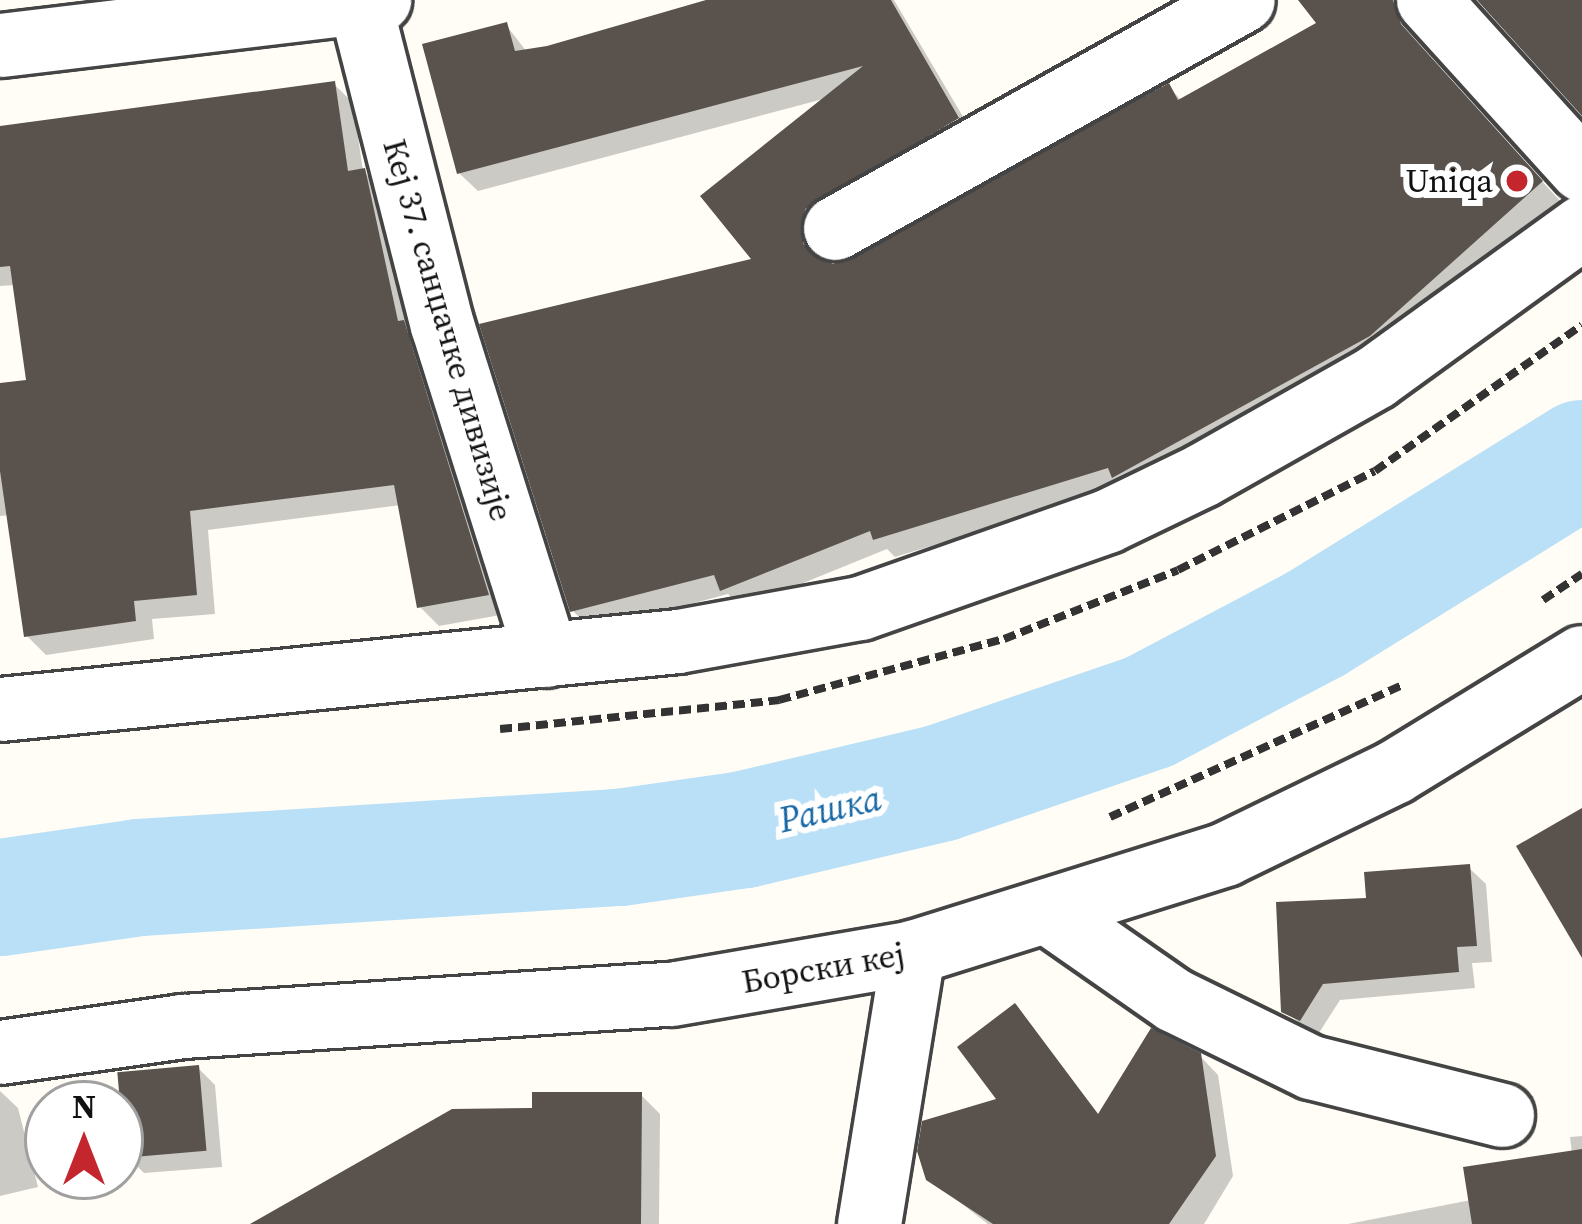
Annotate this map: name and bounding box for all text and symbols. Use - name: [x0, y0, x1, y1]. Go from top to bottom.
- street label: Кеј 37. санџачке дивизије: [375, 135, 521, 525]
- place label: Uniqa: [1405, 161, 1493, 201]
- marker: Uniqa: [1504, 168, 1530, 194]
- water label: Рашка: [775, 776, 885, 842]
- street label: Борски кеј: [739, 934, 907, 1002]
- north arrow: [24, 1080, 144, 1200]
- text: N: [72, 1084, 96, 1129]

